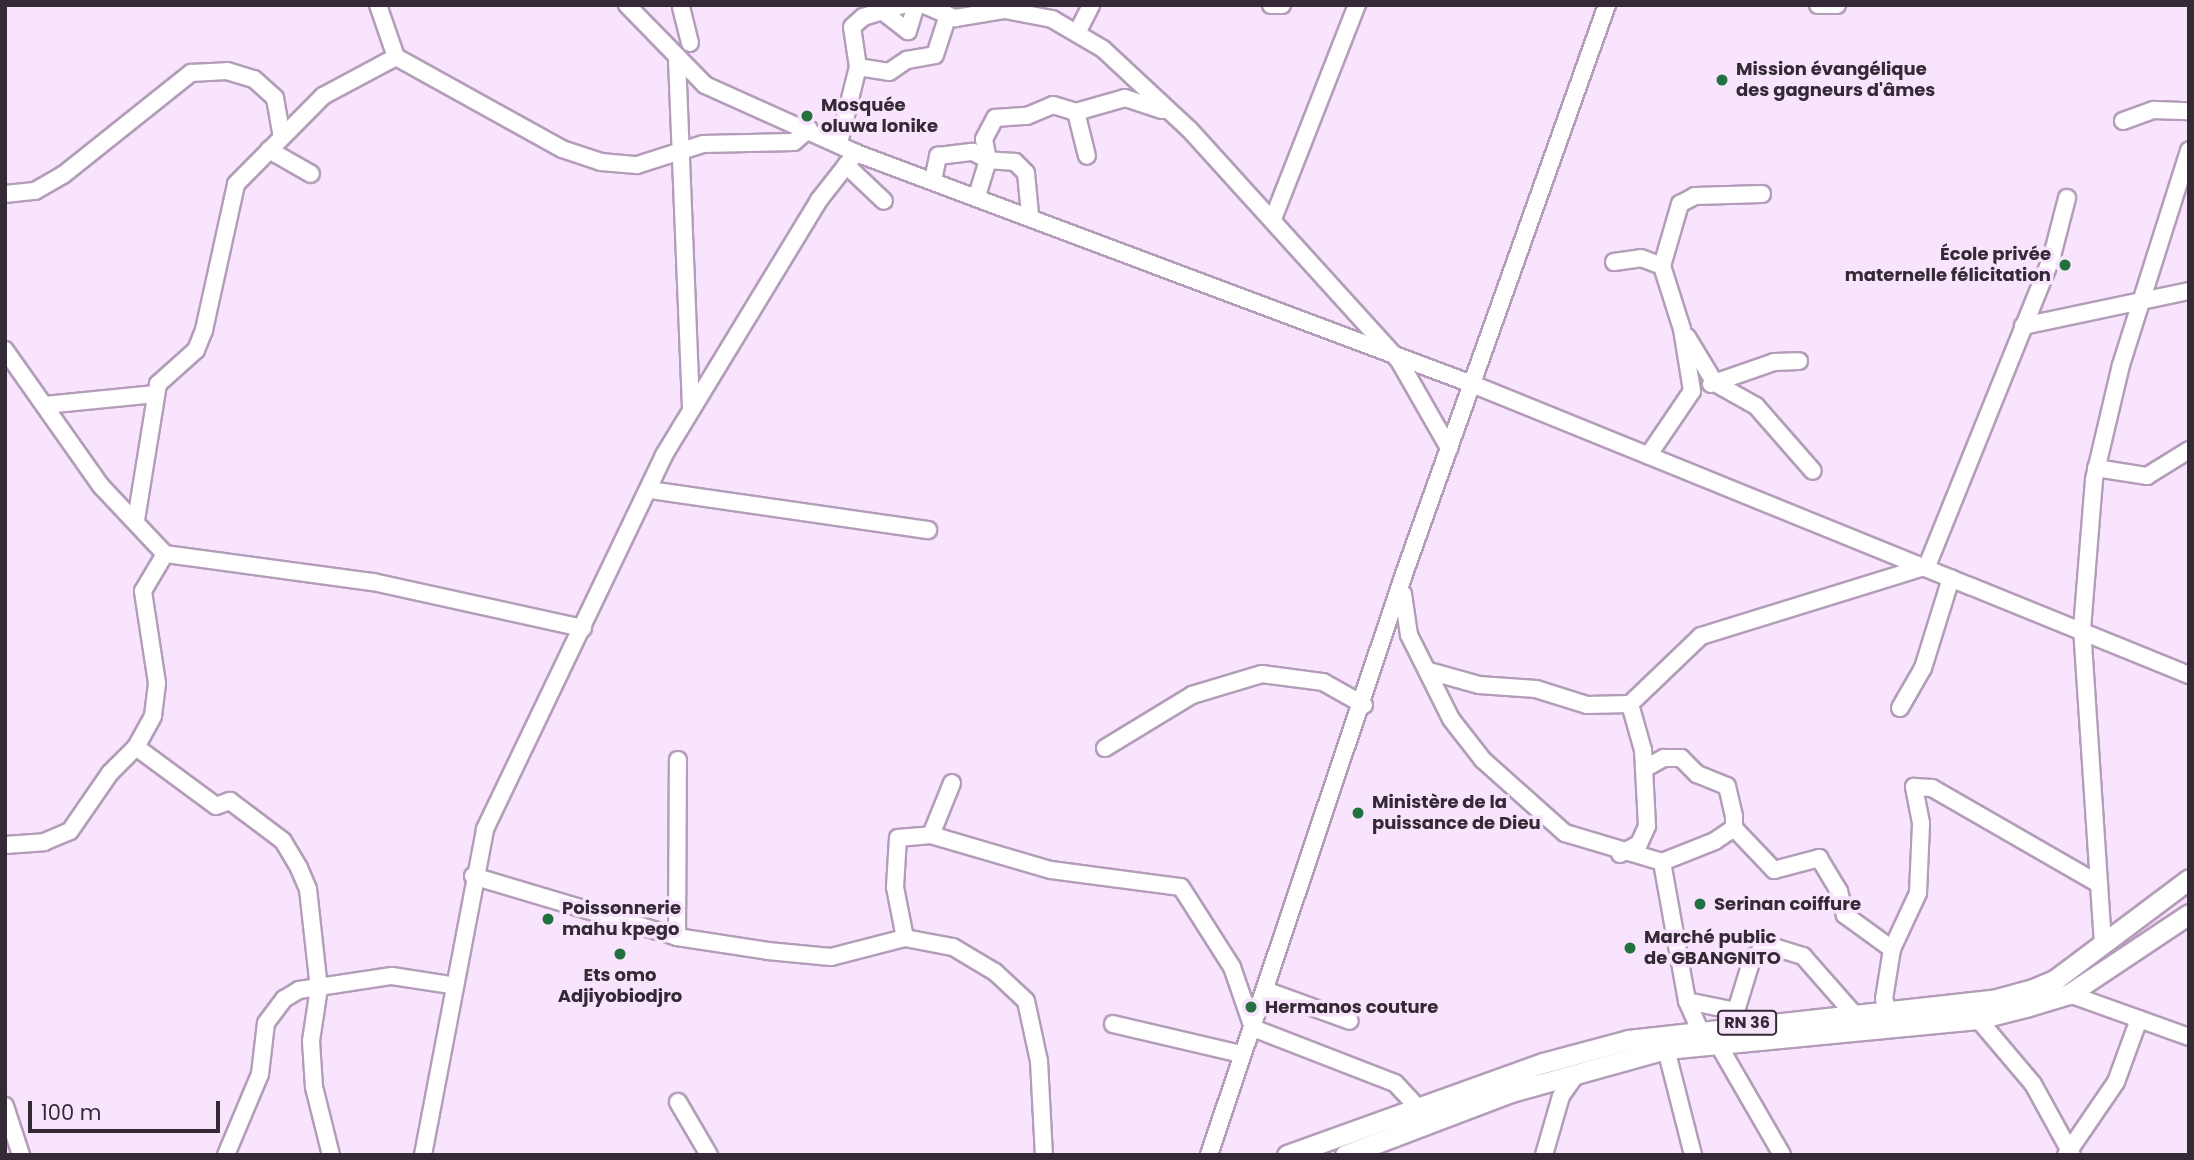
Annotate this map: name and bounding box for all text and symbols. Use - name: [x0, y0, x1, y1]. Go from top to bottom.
- place label: Mission évangélique des gagneurs d'âmes: [1736, 59, 1935, 102]
- marker: Mission évangélique des gagneurs d'âmes: [1714, 72, 1730, 88]
- place label: Mosquée oluwa lonike: [821, 95, 938, 138]
- marker: Mosquée oluwa lonike: [799, 108, 815, 124]
- place label: École privée maternelle félicitation: [1845, 244, 2051, 286]
- marker: École privée maternelle félicitation: [2057, 257, 2073, 273]
- place label: Ministère de la puissance de Dieu: [1372, 792, 1541, 834]
- marker: Ministère de la puissance de Dieu: [1350, 805, 1366, 821]
- place label: Serinan coiffure: [1714, 893, 1861, 915]
- marker: Serinan coiffure: [1692, 896, 1708, 912]
- place label: Poissonnerie mahu kpego: [562, 898, 681, 940]
- marker: Poissonnerie mahu kpego: [540, 911, 556, 927]
- place label: Marché public de GBANGNITO: [1644, 927, 1781, 970]
- marker: Marché public de GBANGNITO: [1622, 940, 1638, 956]
- marker: Ets omo Adjiyobiodjro: [612, 946, 628, 962]
- place label: Ets omo Adjiyobiodjro: [558, 965, 682, 1007]
- place label: Hermanos couture: [1265, 996, 1438, 1018]
- marker: Hermanos couture: [1243, 999, 1259, 1015]
- road number: RN 36: [1716, 1010, 1778, 1036]
- scale bar: [32, 1086, 224, 1130]
- text: 100 m: [41, 1098, 101, 1127]

